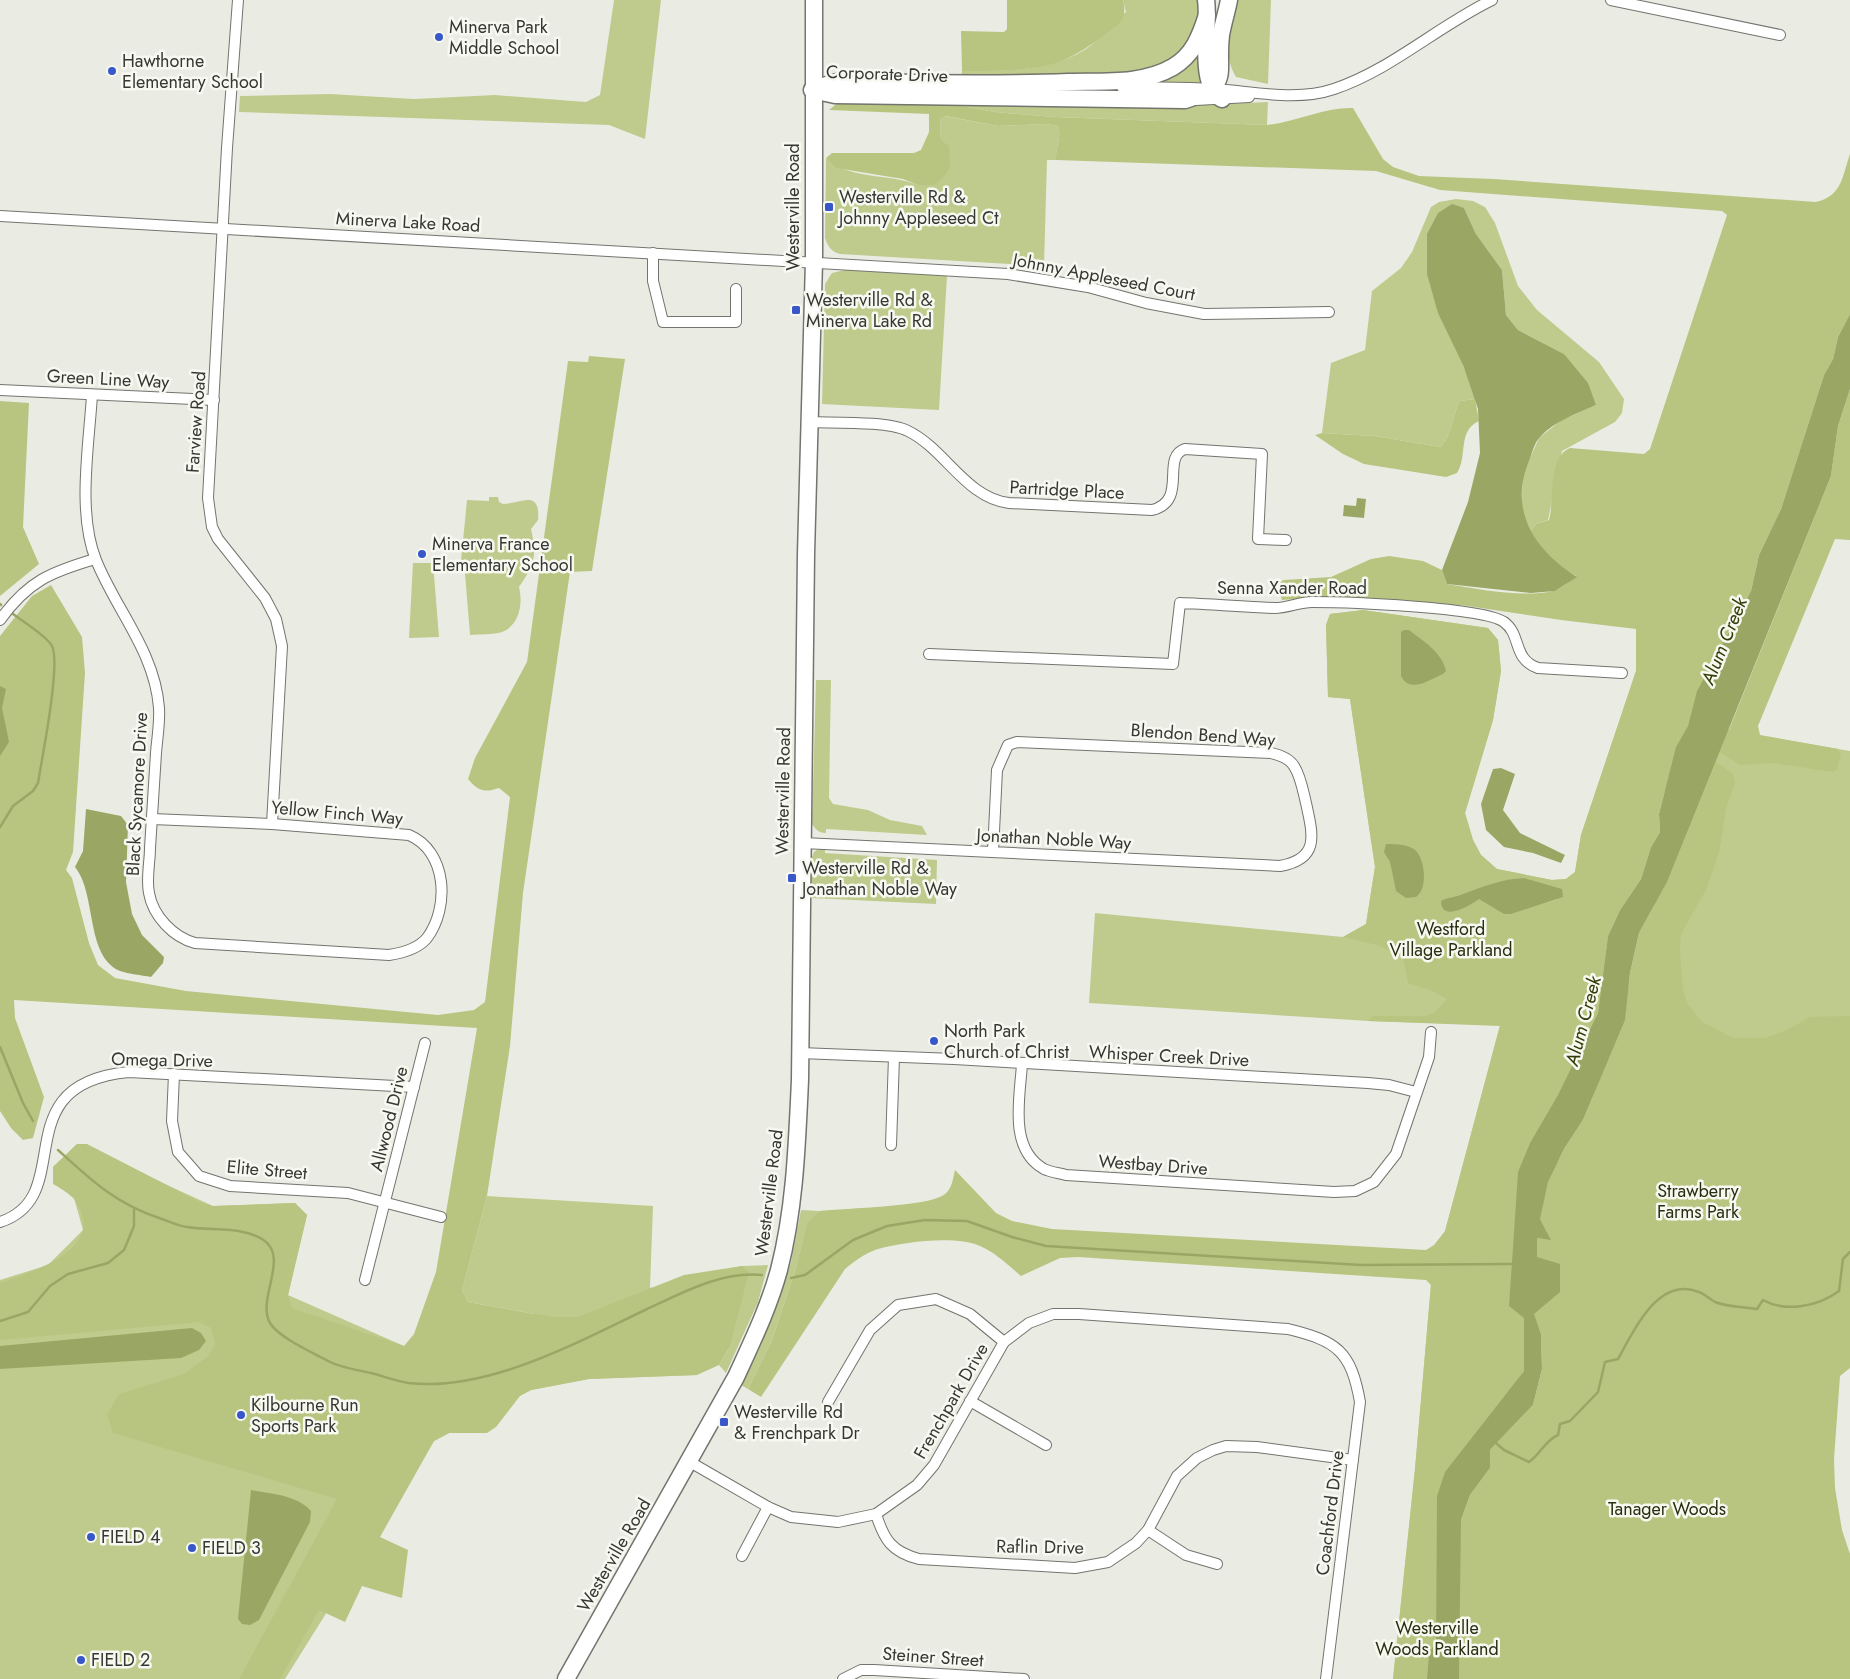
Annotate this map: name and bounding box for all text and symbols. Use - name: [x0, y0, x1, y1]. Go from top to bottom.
- place label: Minerva Park Middle School: [449, 14, 559, 61]
- marker: Minerva Park Middle School: [433, 31, 445, 43]
- place label: Hawthorne Elementary School: [122, 48, 263, 95]
- street label: Corporate Drive: [825, 59, 949, 89]
- marker: Hawthorne Elementary School: [106, 65, 118, 77]
- street label: Westerville Road: [780, 143, 806, 271]
- place label: Westerville Rd & Johnny Appleseed Ct: [837, 184, 999, 231]
- marker: Westerville Rd & Johnny Appleseed Ct: [823, 201, 835, 213]
- street label: Minerva Lake Road: [335, 205, 481, 239]
- street label: Johnny Appleseed Court: [1009, 246, 1198, 308]
- place label: Westerville Rd & Minerva Lake Rd: [806, 287, 933, 334]
- marker: Westerville Rd & Minerva Lake Rd: [790, 304, 802, 316]
- street label: Green Line Way: [46, 363, 170, 395]
- street label: Farview Road: [179, 370, 213, 474]
- street label: Partridge Place: [1009, 474, 1125, 506]
- place label: Minerva France Elementary School: [432, 531, 573, 578]
- marker: Minerva France Elementary School: [416, 548, 428, 560]
- street label: Senna Xander Road: [1217, 575, 1367, 601]
- water label: Alum Creek: [1694, 592, 1754, 690]
- street label: Black Sycamore Drive: [120, 711, 154, 877]
- street label: Blendon Bend Way: [1130, 717, 1276, 753]
- street label: Westerville Road: [769, 727, 797, 855]
- street label: Yellow Finch Way: [270, 794, 404, 832]
- street label: Jonathan Noble Way: [974, 822, 1132, 856]
- place label: Westerville Rd & Jonathan Noble Way: [800, 855, 957, 902]
- marker: Westerville Rd & Jonathan Noble Way: [786, 872, 798, 884]
- park label: Westford Village Parkland: [1389, 916, 1513, 963]
- water label: Alum Creek: [1558, 972, 1608, 1070]
- place label: North Park Church of Christ: [944, 1018, 1070, 1065]
- marker: North Park Church of Christ: [928, 1035, 940, 1047]
- street label: Whisper Creek Drive: [1088, 1039, 1250, 1073]
- street label: Omega Drive: [111, 1046, 213, 1074]
- street label: Allwood Drive: [363, 1064, 415, 1174]
- street label: Westerville Road: [748, 1128, 790, 1258]
- street label: Westbay Drive: [1098, 1148, 1208, 1182]
- street label: Elite Street: [226, 1154, 309, 1187]
- park label: Strawberry Farms Park: [1657, 1178, 1739, 1225]
- street label: Frenchpark Drive: [907, 1338, 995, 1464]
- place label: Kilbourne Run Sports Park: [251, 1392, 359, 1439]
- place label: Westerville Rd & Frenchpark Dr: [734, 1399, 861, 1446]
- marker: Kilbourne Run Sports Park: [235, 1409, 247, 1421]
- marker: Westerville Rd & Frenchpark Dr: [718, 1416, 730, 1428]
- street label: Coachford Drive: [1309, 1449, 1351, 1577]
- street label: Westerville Road: [571, 1493, 657, 1617]
- park label: Tanager Woods: [1608, 1496, 1726, 1522]
- place label: FIELD 4: [101, 1524, 161, 1550]
- marker: FIELD 4: [85, 1531, 97, 1543]
- street label: Raflin Drive: [996, 1533, 1084, 1561]
- place label: FIELD 3: [202, 1535, 261, 1561]
- marker: FIELD 3: [186, 1542, 198, 1554]
- park label: Westerville Woods Parkland: [1375, 1615, 1499, 1662]
- street label: Steiner Street: [882, 1640, 985, 1674]
- place label: FIELD 2: [91, 1647, 150, 1673]
- marker: FIELD 2: [75, 1654, 87, 1666]

